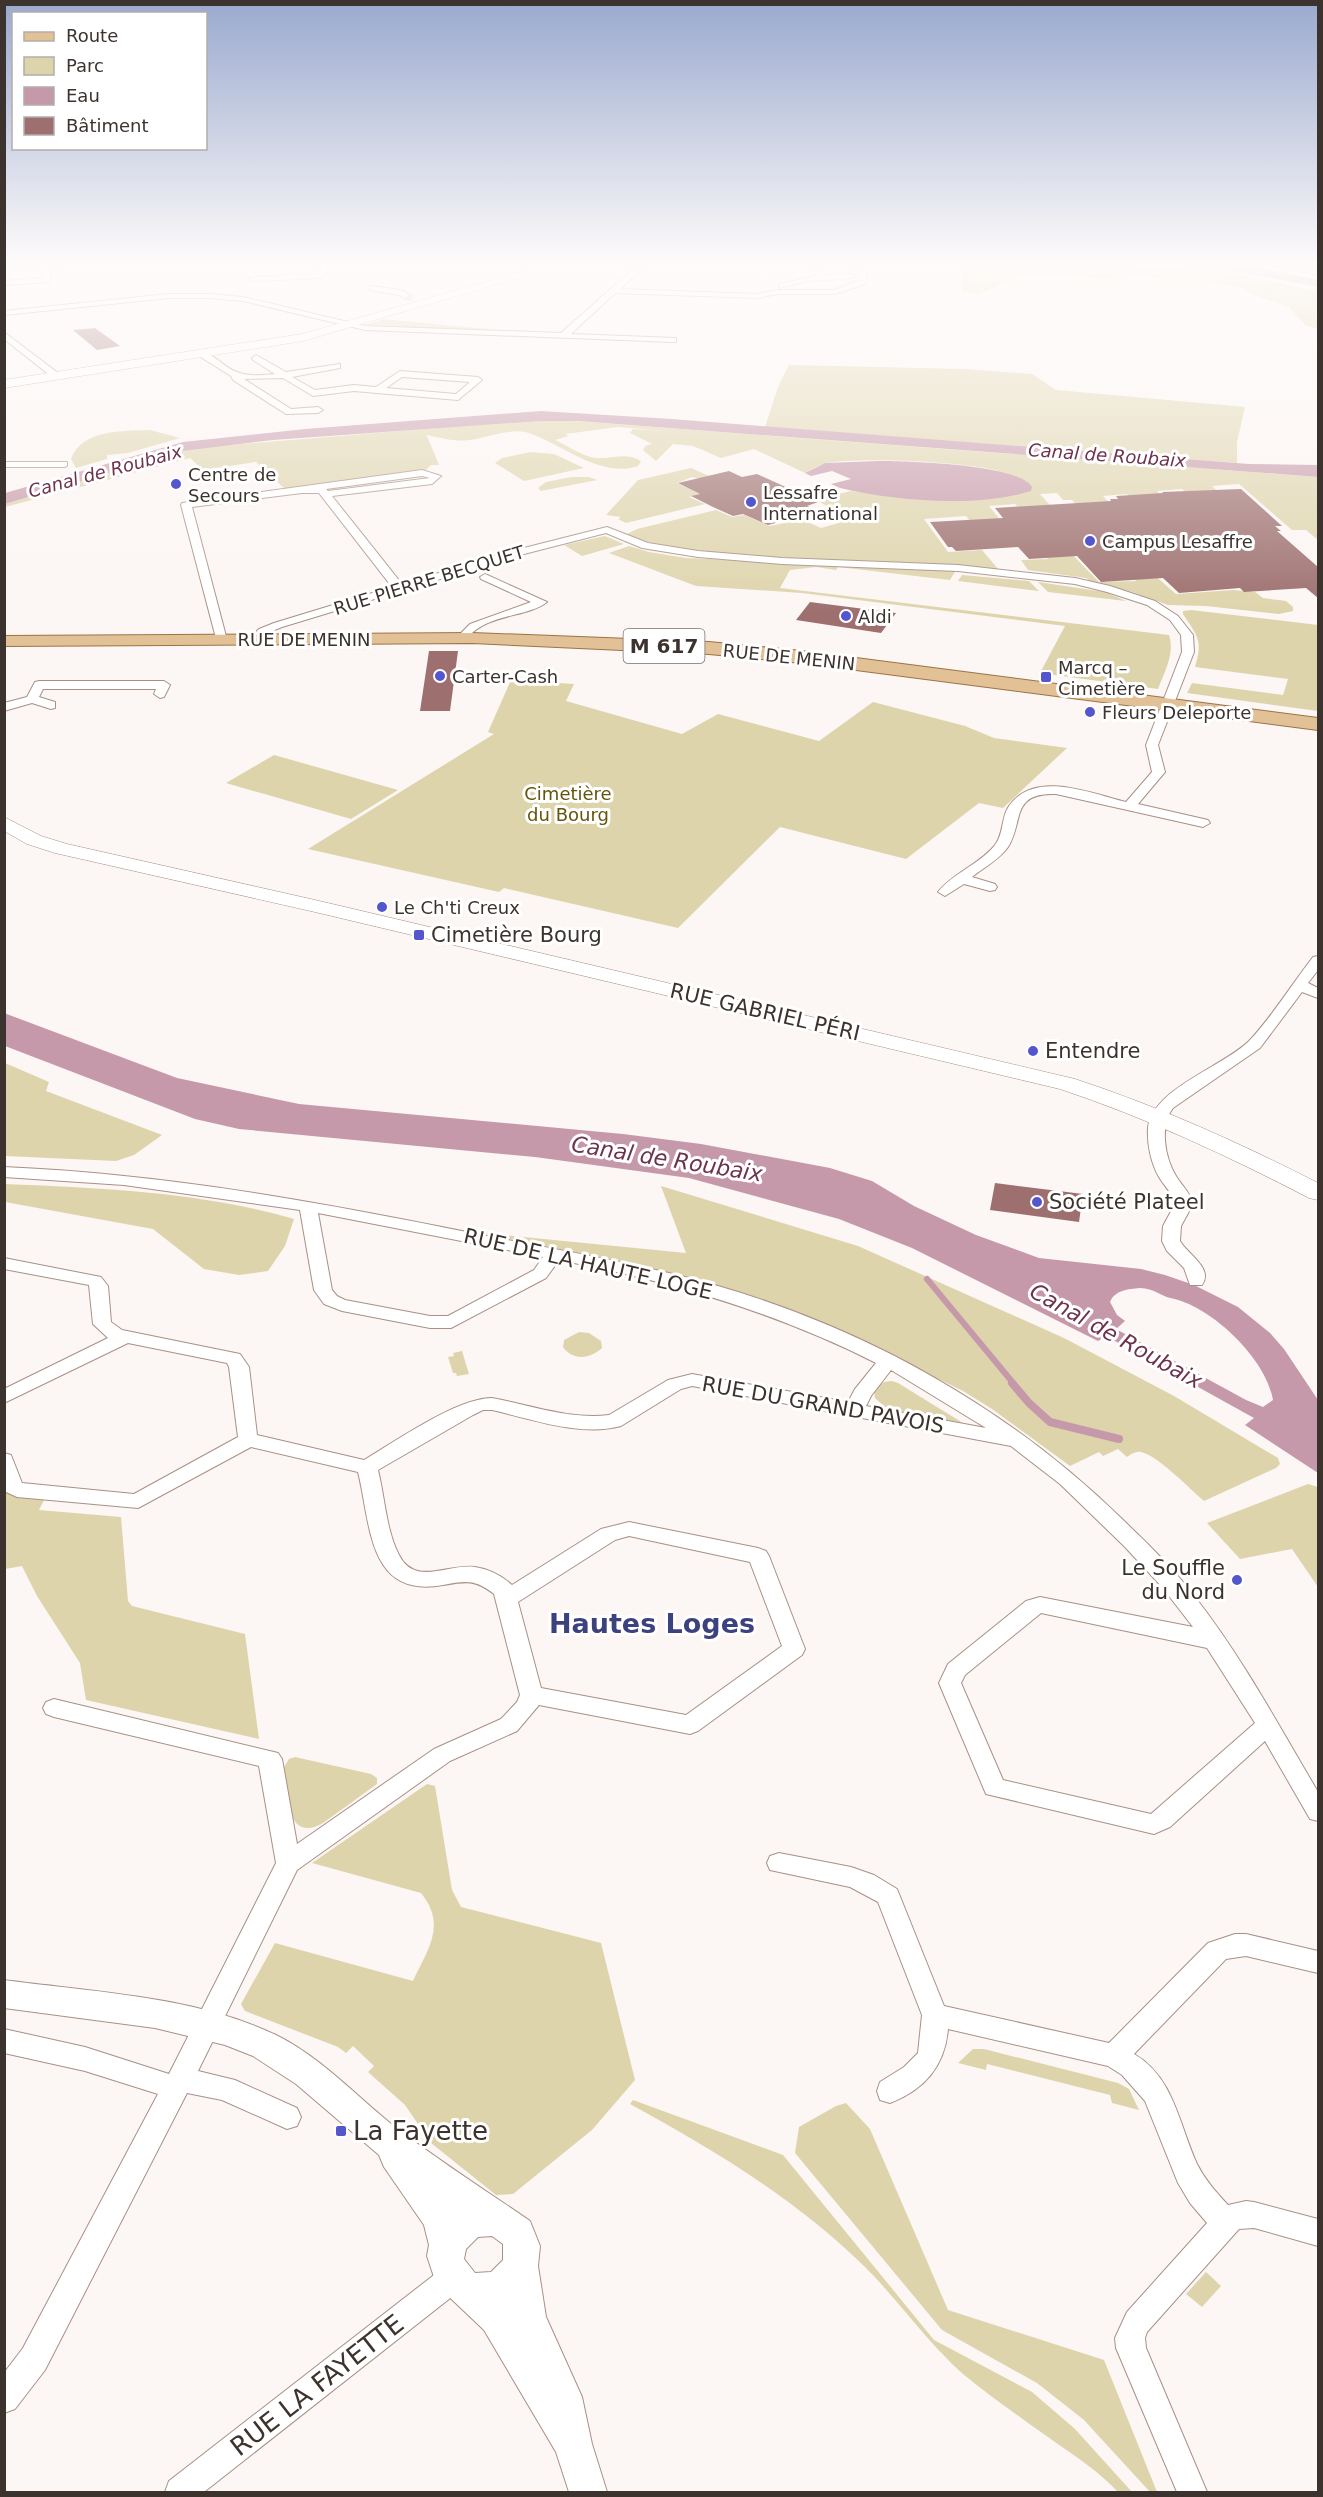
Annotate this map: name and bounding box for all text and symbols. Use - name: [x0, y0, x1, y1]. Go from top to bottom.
- legend: [12, 12, 207, 150]
- text: Route: [66, 25, 118, 46]
- text: Parc: [66, 55, 104, 76]
- text: Eau: [66, 85, 100, 106]
- text: Bâtiment: [66, 115, 149, 136]
- water label: Canal de Roubaix: [1027, 439, 1187, 471]
- water label: Canal de Roubaix: [26, 440, 184, 502]
- place label: Centre de Secours: [188, 464, 276, 506]
- marker: Centre de Secours: [169, 477, 183, 491]
- place label: Lessafre International: [763, 482, 878, 524]
- marker: Lessafre International: [744, 495, 758, 509]
- place label: Campus Lesaffre: [1102, 531, 1253, 552]
- marker: Campus Lesaffre: [1083, 534, 1097, 548]
- street label: RUE PIERRE BECQUET: [331, 541, 528, 619]
- place label: Aldi: [858, 606, 892, 627]
- marker: Aldi: [839, 609, 853, 623]
- street label: RUE DE MENIN: [238, 629, 370, 650]
- road number: M 617: [624, 629, 704, 663]
- street label: RUE DE MENIN: [722, 640, 856, 674]
- place label: Marcq – Cimetière: [1058, 657, 1145, 699]
- place label: Carter-Cash: [452, 666, 558, 687]
- marker: Carter-Cash: [433, 669, 447, 683]
- marker: Marcq – Cimetière: [1039, 670, 1053, 684]
- place label: Fleurs Deleporte: [1102, 702, 1251, 723]
- marker: Fleurs Deleporte: [1083, 705, 1097, 719]
- park label: Cimetière du Bourg: [524, 783, 612, 825]
- place label: Le Ch'ti Creux: [394, 897, 520, 918]
- marker: Le Ch'ti Creux: [375, 900, 389, 914]
- place label: Cimetière Bourg: [431, 923, 602, 947]
- marker: Cimetière Bourg: [412, 928, 426, 942]
- street label: RUE GABRIEL PÉRI: [668, 978, 862, 1046]
- place label: Entendre: [1045, 1039, 1140, 1063]
- marker: Entendre: [1026, 1044, 1040, 1058]
- water label: Canal de Roubaix: [570, 1132, 765, 1187]
- place label: Société Plateel: [1049, 1190, 1205, 1214]
- marker: Société Plateel: [1030, 1195, 1044, 1209]
- street label: RUE DE LA HAUTE LOGE: [461, 1224, 715, 1304]
- water label: Canal de Roubaix: [1025, 1278, 1207, 1394]
- street label: RUE DU GRAND PAVOIS: [700, 1372, 946, 1438]
- place label: Le Souffle du Nord: [1121, 1556, 1225, 1604]
- marker: Le Souffle du Nord: [1230, 1573, 1244, 1587]
- district label: Hautes Loges: [549, 1608, 755, 1639]
- place label: La Fayette: [353, 2116, 488, 2146]
- marker: La Fayette: [334, 2124, 348, 2138]
- street label: RUE LA FAYETTE: [225, 2308, 409, 2462]

